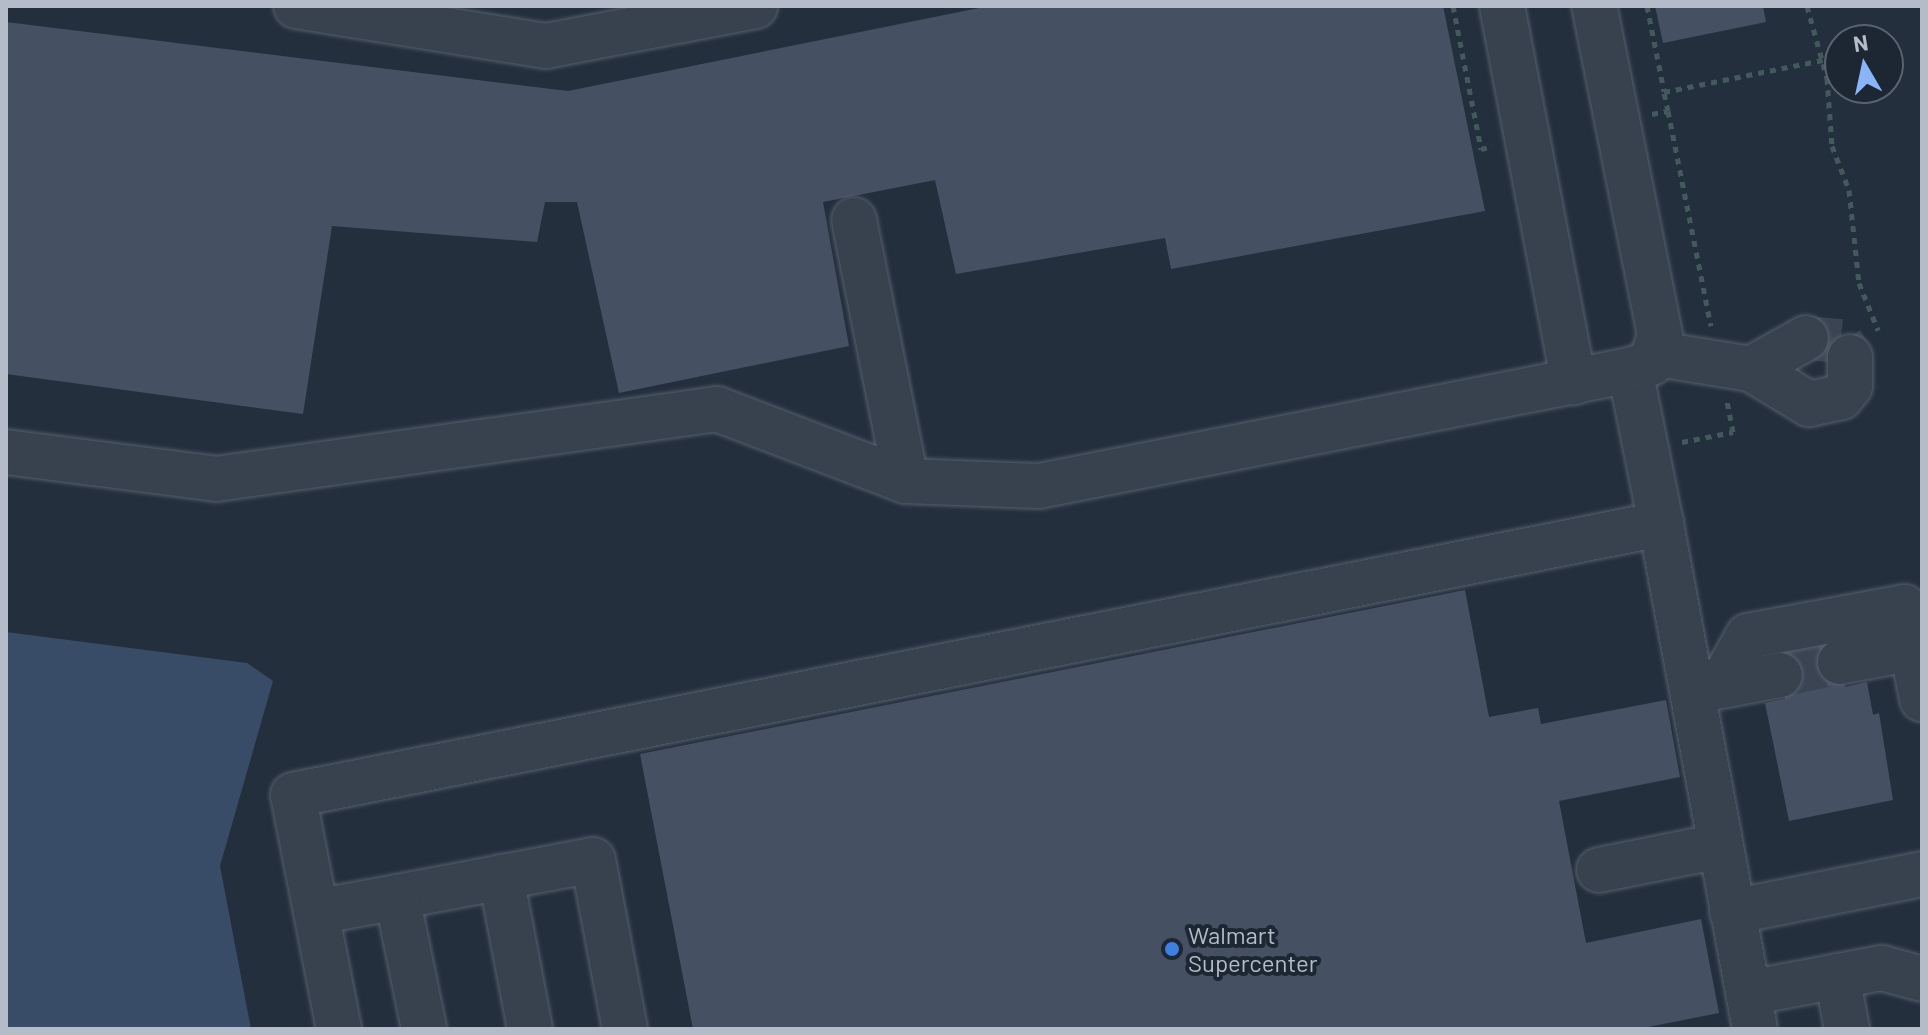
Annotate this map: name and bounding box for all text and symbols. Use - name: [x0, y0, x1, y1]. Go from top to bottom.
- north arrow: [1824, 24, 1904, 104]
- text: N: [1851, 28, 1870, 56]
- place label: Walmart Supercenter: [1188, 921, 1317, 977]
- marker: Walmart Supercenter: [1163, 940, 1181, 958]

